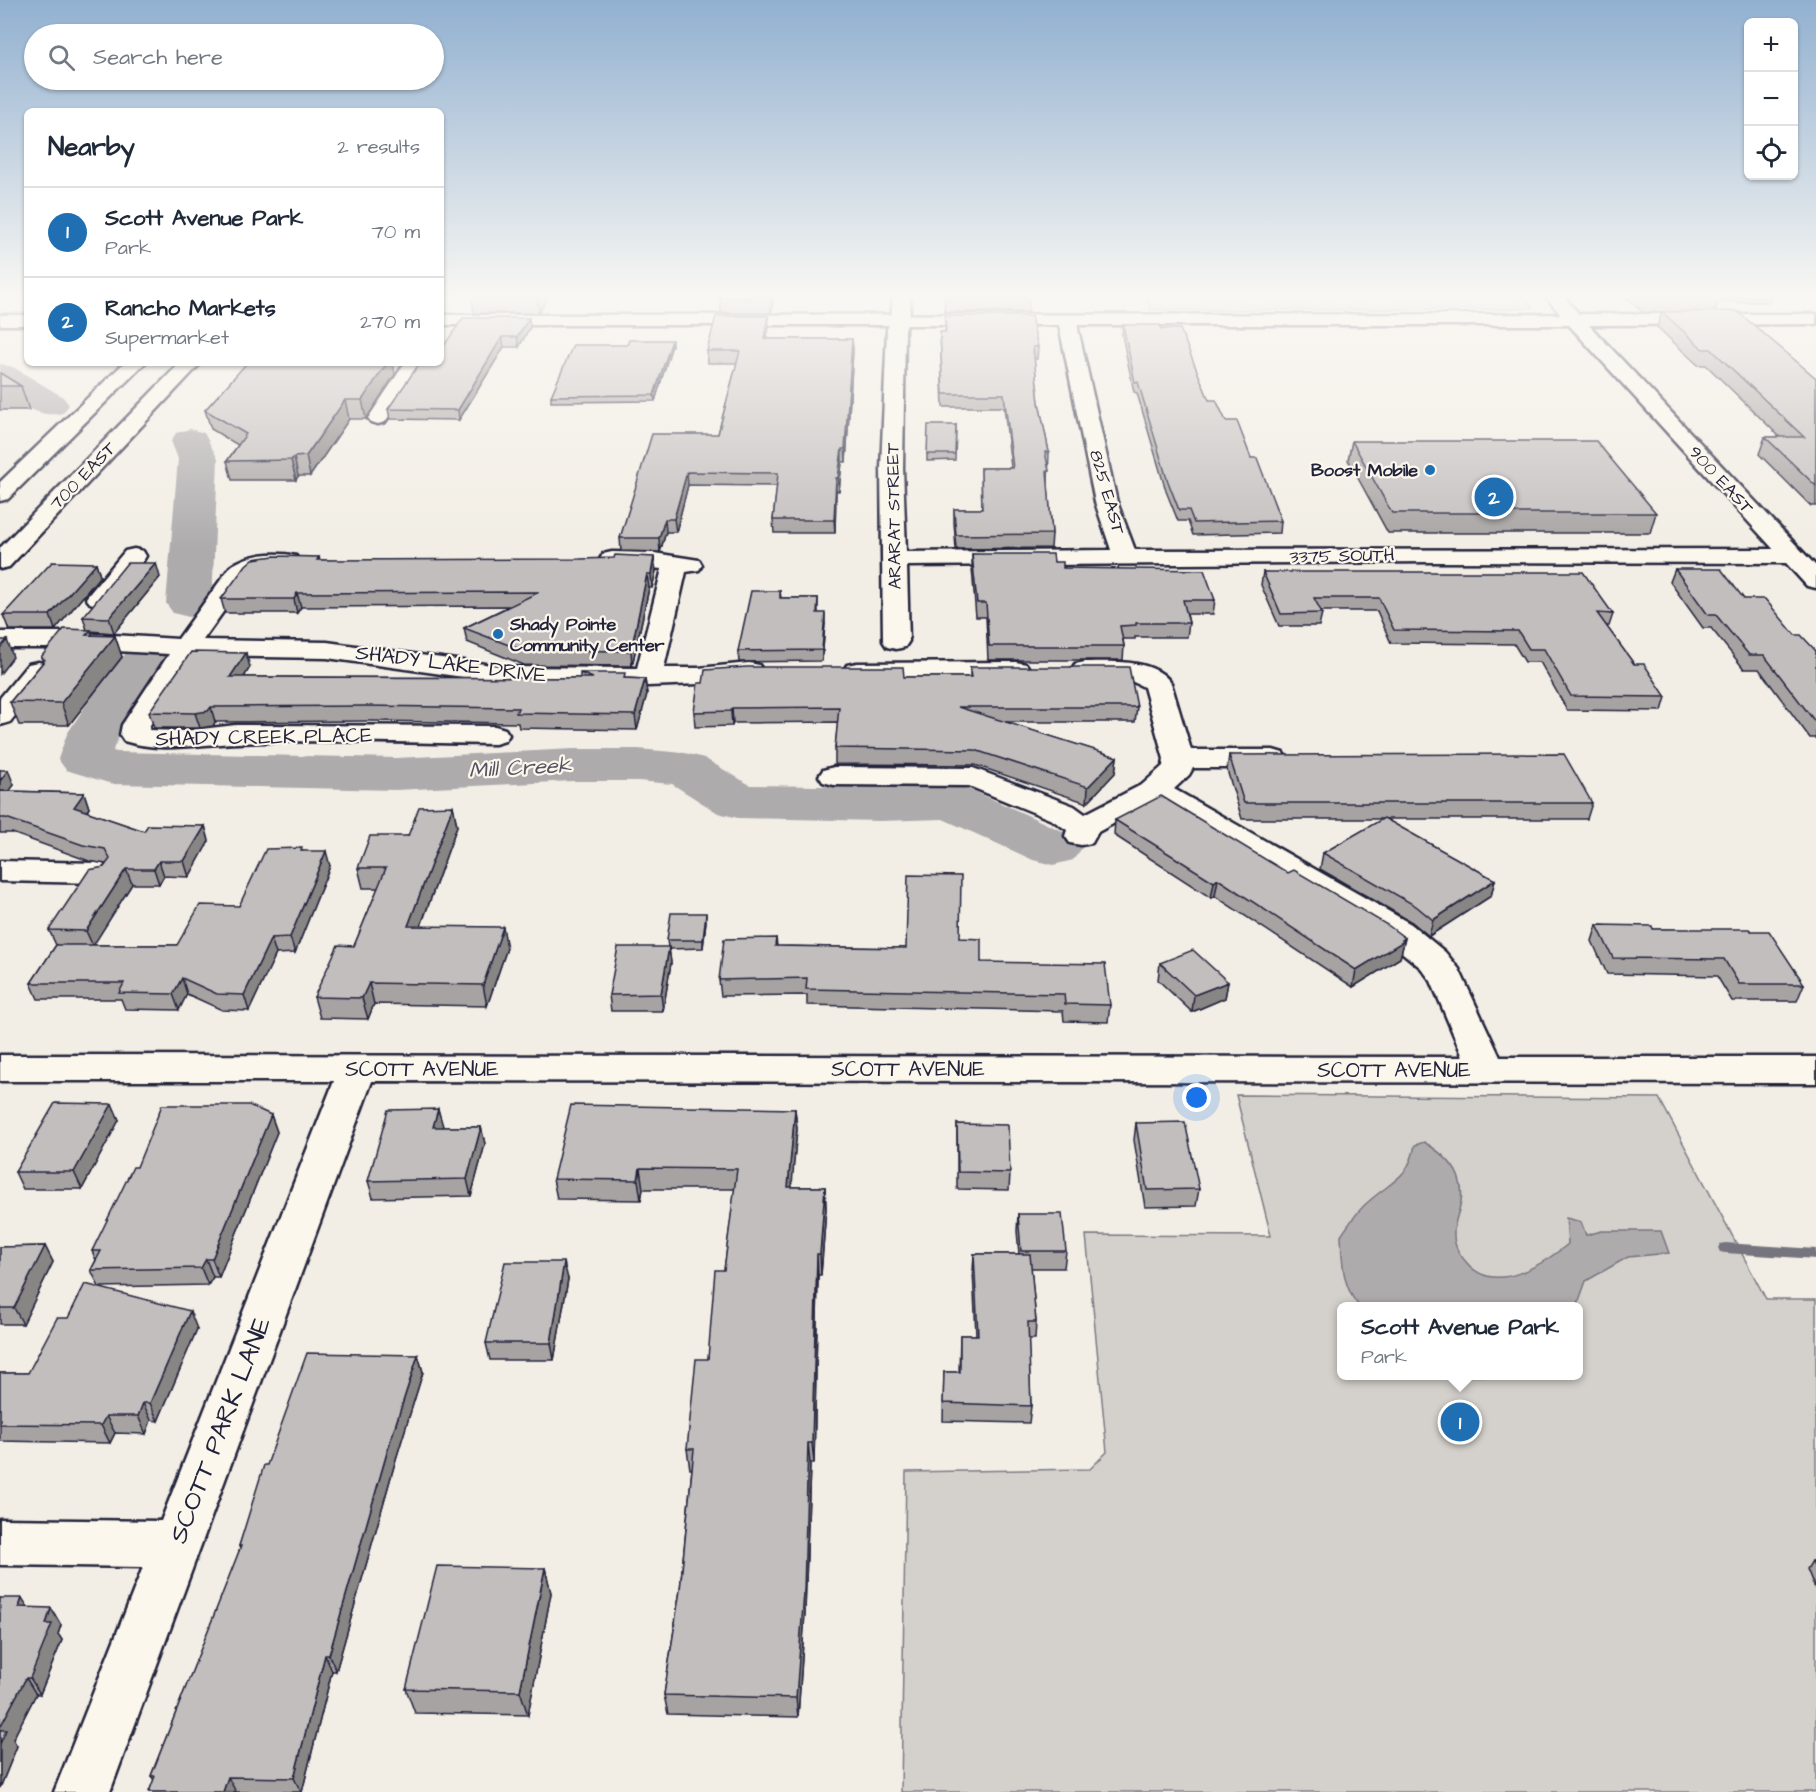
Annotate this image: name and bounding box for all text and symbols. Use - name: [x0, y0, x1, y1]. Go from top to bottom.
- map controls: [1744, 18, 1798, 180]
- button: +: [1744, 18, 1798, 72]
- search box: [24, 24, 444, 90]
- icon: search: [45, 41, 78, 74]
- text: Search here: [93, 42, 223, 73]
- button: −: [1744, 72, 1798, 126]
- button: locate: [1744, 126, 1798, 180]
- text: Nearby: [48, 129, 135, 165]
- text: 2 results: [337, 133, 420, 161]
- text: Scott Avenue Park: [105, 203, 303, 234]
- text: 1: [66, 218, 69, 246]
- text: 70 m: [372, 218, 420, 246]
- text: Park: [105, 234, 151, 262]
- text: Rancho Markets: [105, 293, 276, 324]
- text: 2: [62, 308, 73, 336]
- text: 270 m: [360, 308, 420, 336]
- text: Supermarket: [105, 324, 229, 352]
- street label: 700 EAST: [44, 436, 122, 516]
- street label: 900 EAST: [1683, 440, 1760, 520]
- street label: ARARAT STREET: [880, 442, 908, 590]
- street label: 825 EAST: [1083, 447, 1131, 538]
- place label: Boost Mobile: [1311, 458, 1418, 483]
- marker: Boost Mobile: [1423, 463, 1437, 477]
- pin: 2: [1474, 474, 1514, 520]
- street label: 3375 SOUTH: [1289, 543, 1395, 569]
- place label: Shady Pointe Community Center: [509, 612, 665, 659]
- marker: Shady Pointe Community Center: [491, 627, 505, 641]
- street label: SHADY LAKE DRIVE: [354, 638, 549, 690]
- street label: SHADY CREEK PLACE: [155, 721, 374, 753]
- water label: Mill Creek: [468, 750, 572, 786]
- street label: SCOTT AVENUE: [345, 1055, 499, 1084]
- street label: SCOTT AVENUE: [831, 1055, 985, 1084]
- street label: SCOTT AVENUE: [1317, 1056, 1471, 1085]
- your location: [1182, 1083, 1211, 1112]
- popup: [1337, 1302, 1583, 1380]
- street label: SCOTT PARK LANE: [160, 1312, 280, 1548]
- text: Scott Avenue Park: [1361, 1312, 1559, 1343]
- text: Park: [1361, 1343, 1407, 1371]
- pin: 1: [1440, 1400, 1480, 1444]

